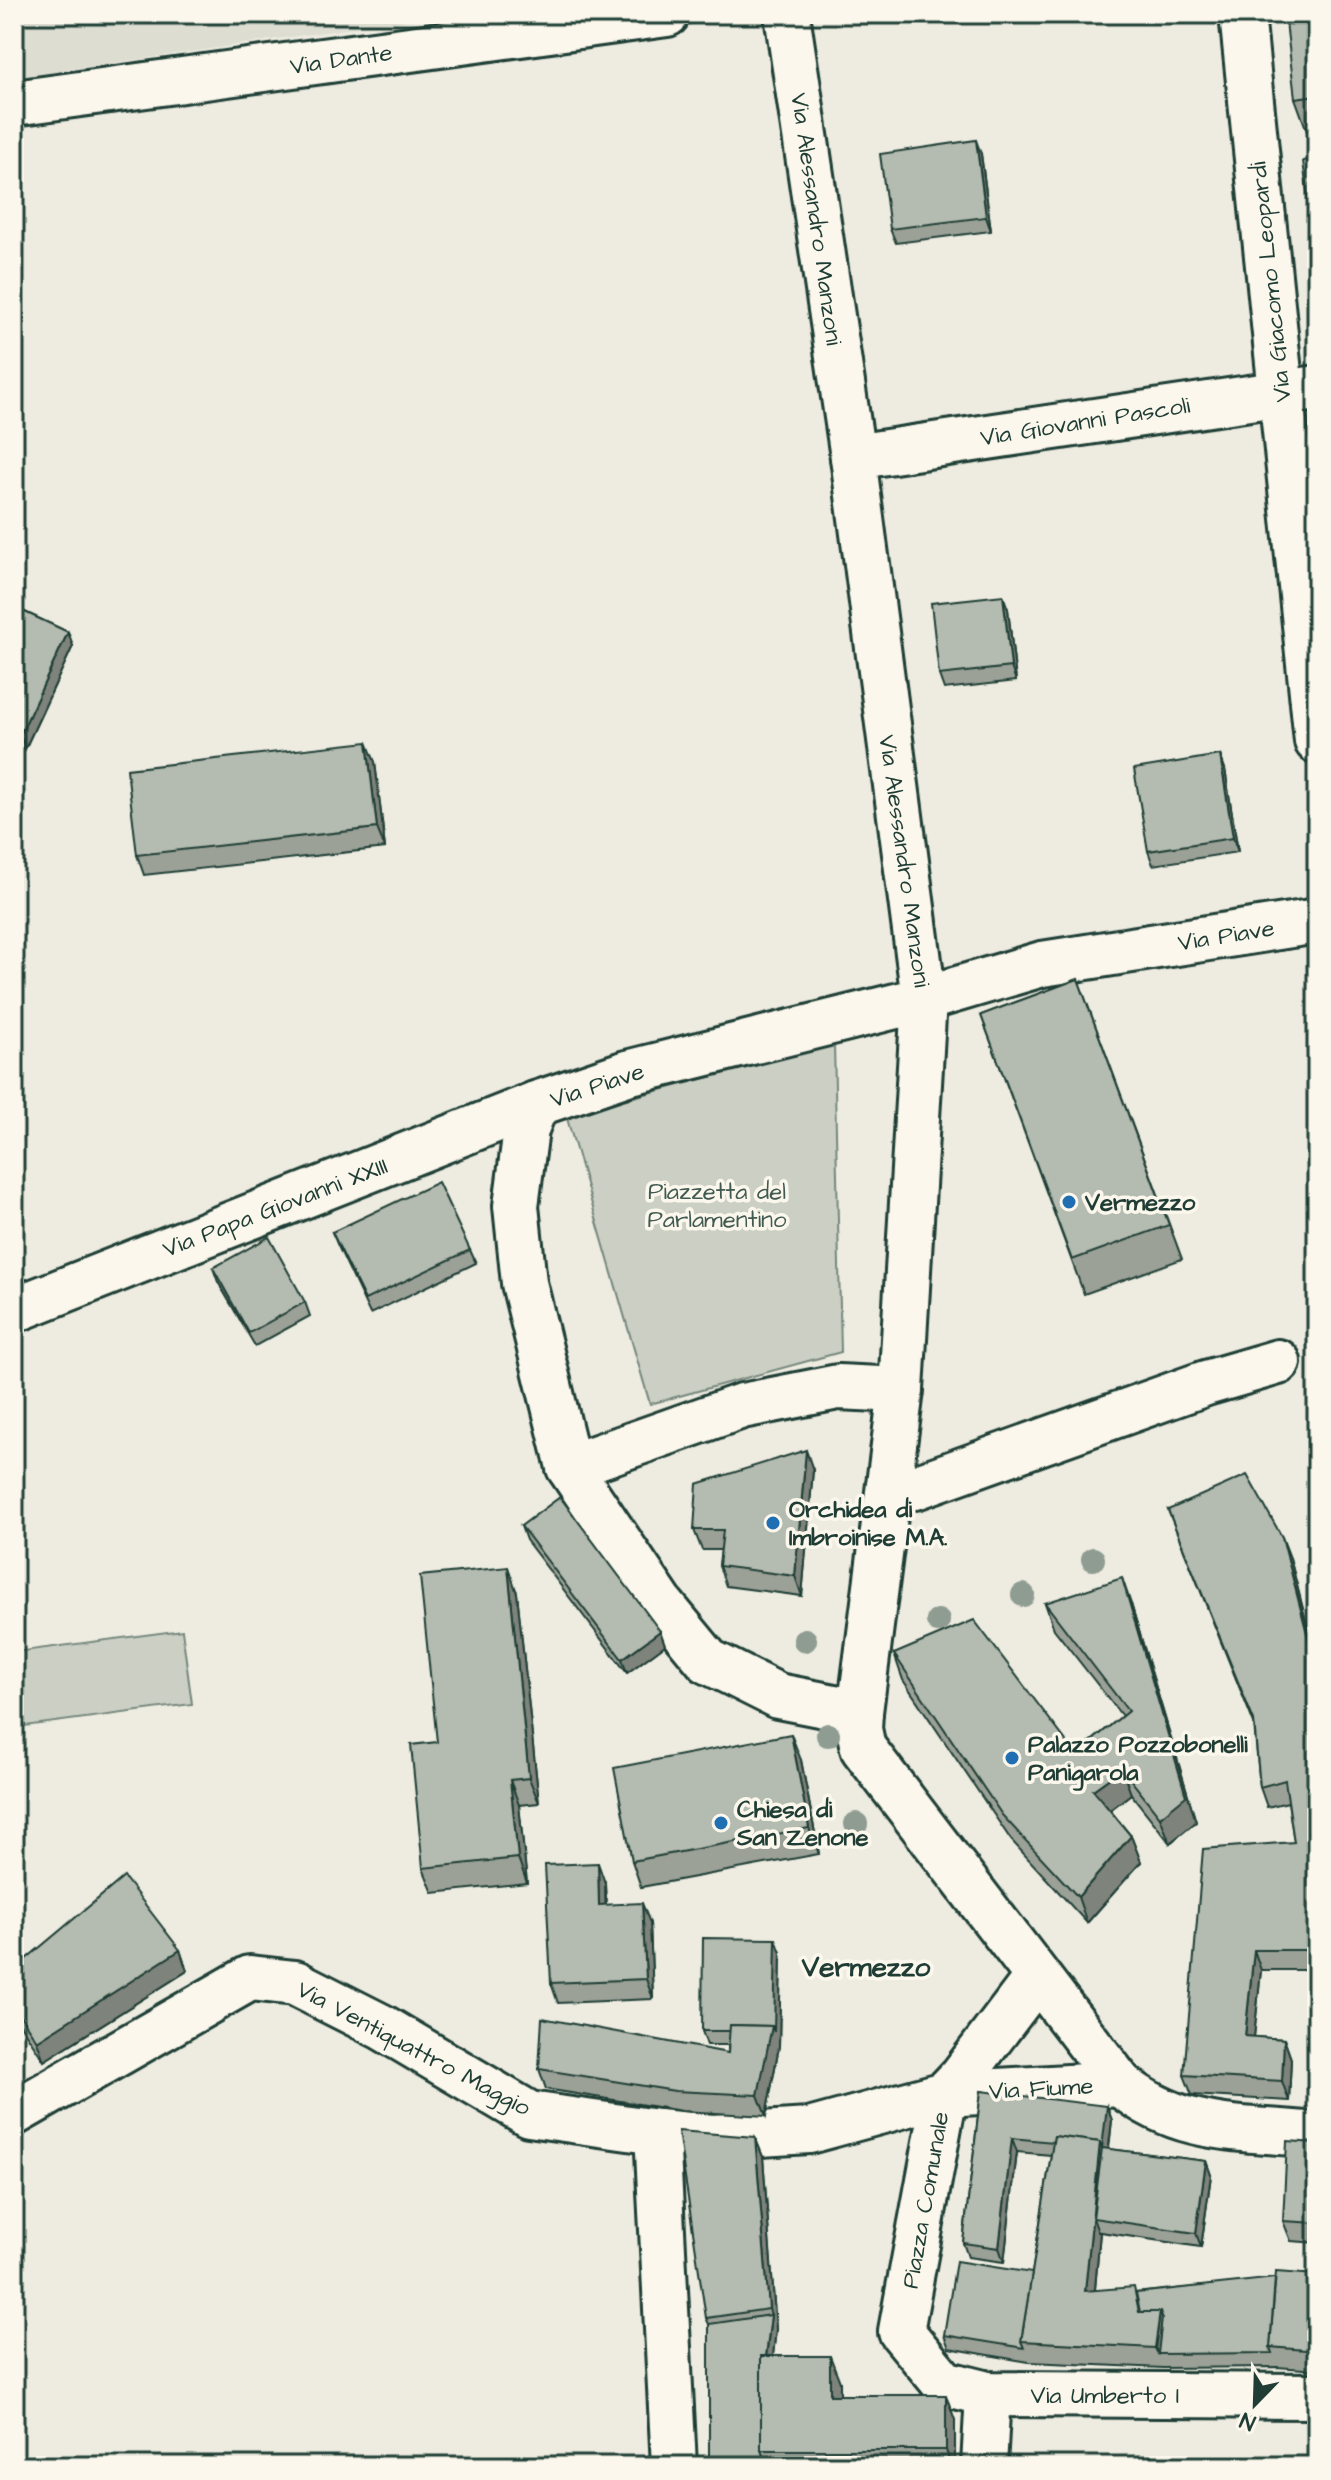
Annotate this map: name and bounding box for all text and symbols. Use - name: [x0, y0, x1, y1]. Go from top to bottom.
- street label: Via Dante: [288, 36, 394, 84]
- street label: Via Alessandro Manzoni: [781, 91, 851, 348]
- street label: Via Giacomo Leopardi: [1241, 160, 1301, 404]
- street label: Via Giovanni Pascoli: [978, 389, 1193, 455]
- street label: Via Alessandro Manzoni: [869, 733, 939, 990]
- street label: Via Piave: [1176, 912, 1277, 960]
- street label: Via Piave: [546, 1055, 649, 1117]
- street label: Via Papa Giovanni XXIII: [158, 1149, 393, 1267]
- park label: Piazzetta del Parlamentino: [647, 1175, 787, 1237]
- place label: Vermezzo: [1084, 1186, 1196, 1220]
- marker: Vermezzo: [1060, 1193, 1078, 1211]
- place label: Orchidea di Imbroinise M.A.: [789, 1493, 947, 1555]
- marker: Orchidea di Imbroinise M.A.: [764, 1514, 782, 1532]
- place label: Palazzo Pozzobonelli Panigarola: [1028, 1728, 1248, 1791]
- marker: Palazzo Pozzobonelli Panigarola: [1003, 1749, 1021, 1767]
- place label: Chiesa di San Zenone: [736, 1793, 869, 1855]
- marker: Chiesa di San Zenone: [712, 1814, 730, 1832]
- district label: Vermezzo: [801, 1948, 931, 1987]
- street label: Via Ventiquattro Maggio: [290, 1973, 537, 2126]
- street label: Via Fiume: [988, 2069, 1094, 2109]
- street label: Piazza Comunale: [894, 2109, 958, 2291]
- north arrow: [1215, 2364, 1295, 2444]
- street label: Via Umberto I: [1031, 2379, 1179, 2413]
- text: N: [1235, 2404, 1260, 2438]

